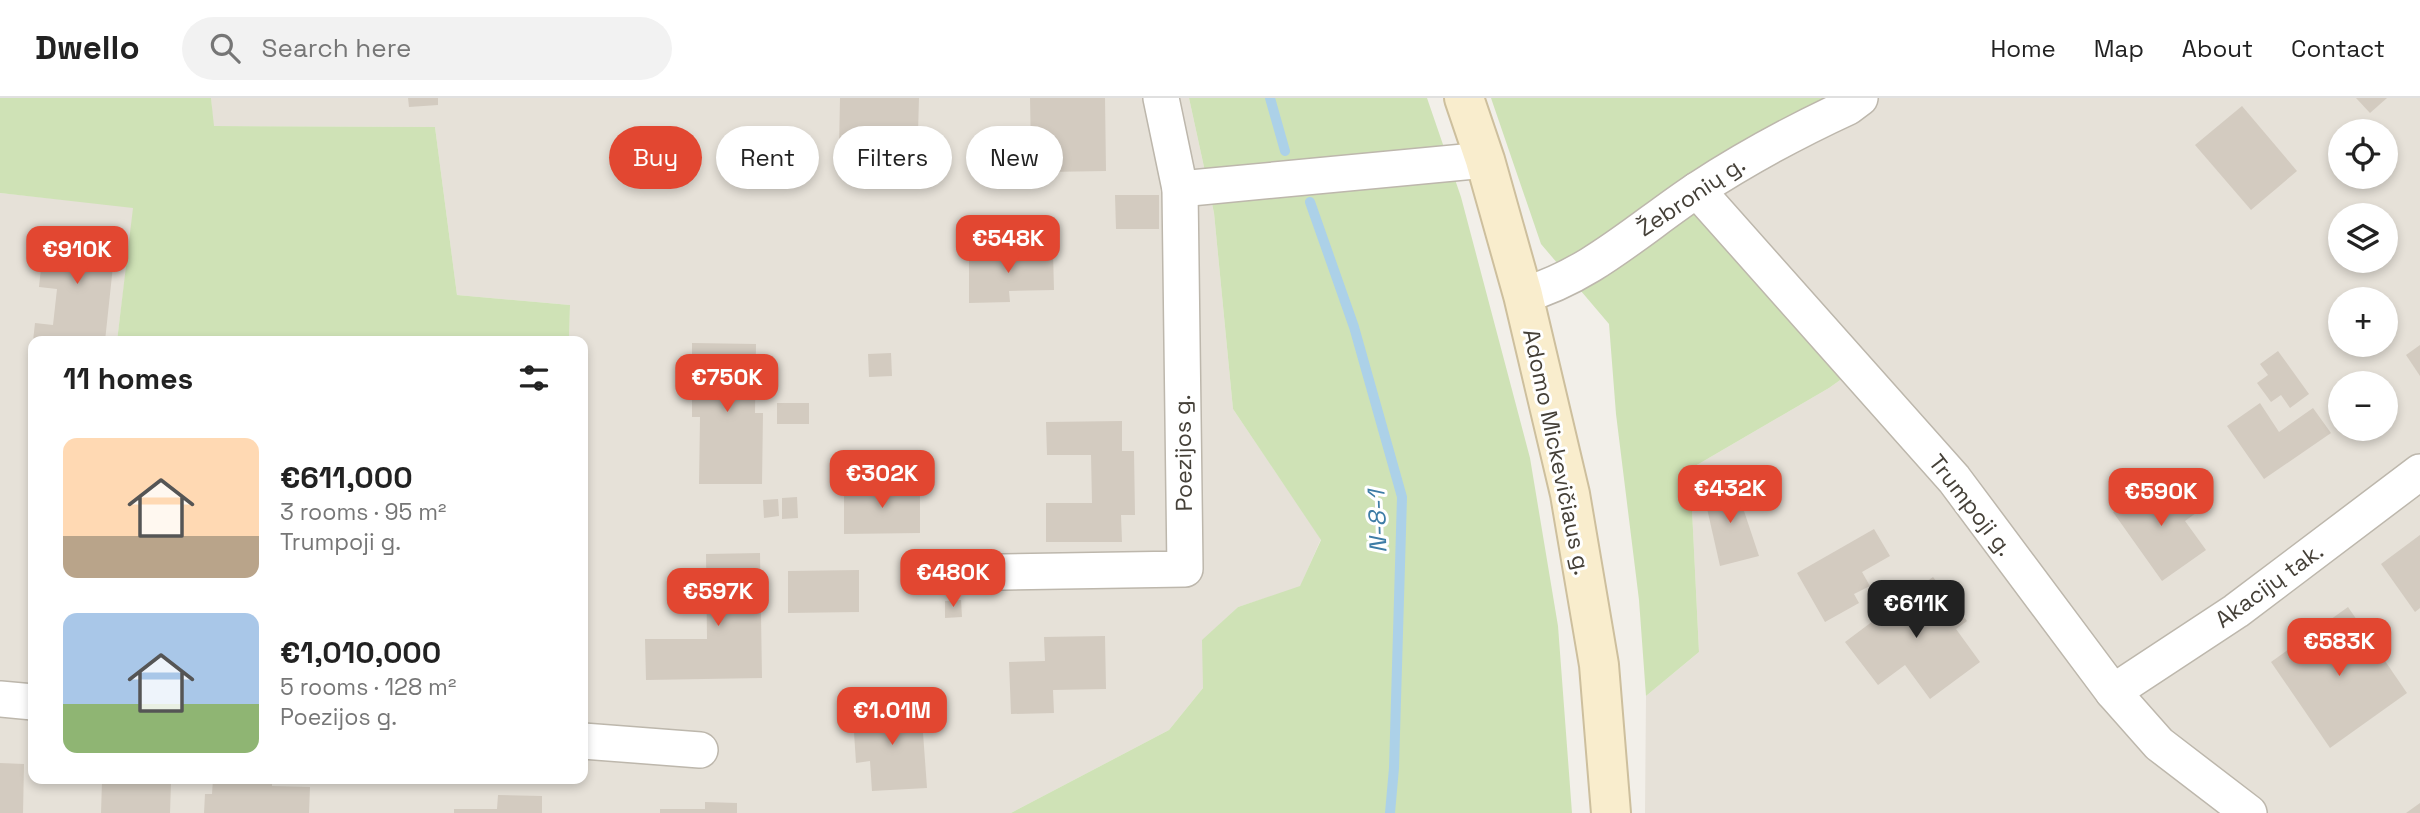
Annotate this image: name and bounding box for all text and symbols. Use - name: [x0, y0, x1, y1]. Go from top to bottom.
- search box: [182, 17, 672, 80]
- text: Dwello: [35, 27, 140, 69]
- icon: search: [206, 29, 244, 67]
- text: Search here: [262, 31, 411, 65]
- text: Home: [1990, 33, 2056, 64]
- text: Map: [2094, 33, 2144, 64]
- text: About: [2182, 33, 2253, 64]
- text: Contact: [2291, 33, 2385, 64]
- map controls: [2328, 119, 2398, 441]
- button: locate: [2328, 119, 2398, 189]
- chip: Buy: [609, 126, 702, 189]
- chip: Rent: [716, 126, 819, 189]
- chip: Filters: [833, 126, 952, 189]
- chip: New: [966, 126, 1063, 189]
- street label: Žebronių g.: [1631, 149, 1751, 243]
- button: layers: [2328, 203, 2398, 273]
- pin: €548K: [959, 216, 1057, 275]
- text: €548K: [972, 223, 1044, 253]
- pin: €910K: [28, 226, 126, 286]
- text: €910K: [42, 234, 112, 264]
- button: +: [2328, 287, 2398, 357]
- street label: Adomo Mickevičiaus g.: [1516, 326, 1598, 578]
- pin: €750K: [678, 354, 776, 414]
- text: 11 homes: [63, 359, 193, 398]
- icon: filters: [515, 359, 553, 397]
- text: €750K: [691, 362, 763, 392]
- button: −: [2328, 371, 2398, 441]
- street label: Poezijos g.: [1167, 394, 1199, 512]
- street label: Trumpoji g.: [1922, 448, 2020, 562]
- pin: €302K: [833, 450, 931, 510]
- text: €611,000: [280, 458, 413, 497]
- text: €302K: [846, 458, 918, 488]
- icon: home: [119, 466, 203, 550]
- pin: €432K: [1681, 466, 1779, 525]
- pin: €590K: [2112, 468, 2210, 528]
- text: €432K: [1694, 473, 1766, 503]
- text: €590K: [2125, 476, 2197, 506]
- water label: N-8-1: [1360, 487, 1394, 554]
- text: 3 rooms · 95 m²: [280, 497, 446, 527]
- text: Trumpoji g.: [280, 527, 401, 557]
- street label: Akacijų tak.: [2209, 536, 2329, 634]
- pin: €480K: [904, 550, 1002, 609]
- text: €480K: [916, 557, 990, 587]
- pin: €597K: [669, 568, 767, 628]
- text: €597K: [683, 576, 753, 606]
- pin: €611K: [1867, 580, 1965, 640]
- text: €611K: [1884, 588, 1948, 618]
- pin: €583K: [2290, 618, 2388, 678]
- text: €583K: [2303, 626, 2375, 656]
- text: €1,010,000: [280, 633, 441, 672]
- icon: home: [119, 641, 203, 725]
- text: 5 rooms · 128 m²: [280, 672, 456, 702]
- pin: €1.01M: [835, 688, 949, 747]
- text: €1.01M: [853, 695, 931, 725]
- text: Poezijos g.: [280, 702, 397, 732]

